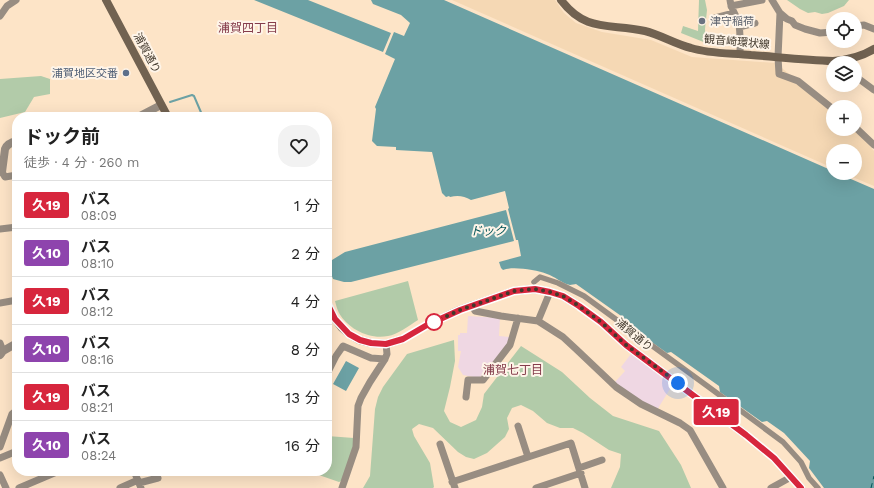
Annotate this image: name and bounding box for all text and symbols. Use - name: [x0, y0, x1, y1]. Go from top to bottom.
- map controls: [826, 12, 862, 180]
- button: locate: [826, 12, 862, 48]
- place label: 津守稲荷: [710, 15, 754, 28]
- marker: 津守稲荷: [697, 16, 707, 26]
- district label: 浦賀四丁目: [218, 21, 278, 35]
- street label: 浦賀通り: [131, 31, 163, 75]
- street label: 観音崎環状線: [704, 33, 770, 51]
- button: layers: [826, 56, 862, 92]
- place label: 浦賀地区交番: [52, 67, 118, 80]
- marker: 浦賀地区交番: [121, 68, 131, 78]
- button: +: [826, 100, 862, 136]
- text: ドック前: [24, 125, 100, 148]
- button: heart: [278, 125, 320, 167]
- button: −: [826, 144, 862, 180]
- text: 徒歩 · 4 分 · 260 m: [24, 155, 139, 170]
- text: バス: [81, 190, 111, 208]
- text: 久19: [32, 197, 61, 213]
- text: 1 分: [294, 197, 320, 215]
- text: 08:09: [81, 208, 117, 223]
- water label: ドック: [470, 224, 507, 238]
- text: バス: [81, 238, 111, 256]
- text: 久10: [32, 245, 61, 261]
- text: 2 分: [291, 245, 320, 263]
- text: 08:10: [81, 256, 114, 271]
- text: バス: [81, 286, 111, 304]
- text: 久19: [32, 293, 61, 309]
- text: 4 分: [291, 293, 320, 311]
- text: 08:12: [81, 304, 113, 319]
- unlabelled marker: [425, 313, 443, 331]
- street label: 浦賀通り: [613, 316, 655, 354]
- text: バス: [81, 334, 111, 352]
- text: 久10: [32, 341, 61, 357]
- text: 8 分: [291, 341, 320, 359]
- text: 08:16: [81, 352, 114, 367]
- district label: 浦賀七丁目: [483, 363, 543, 377]
- your location: [668, 373, 688, 393]
- text: バス: [81, 382, 111, 400]
- text: 久19: [32, 389, 61, 405]
- text: 13 分: [285, 389, 320, 407]
- line badge: 久19: [693, 399, 739, 425]
- text: 08:21: [81, 400, 113, 415]
- text: 久19: [702, 404, 730, 420]
- text: バス: [81, 430, 111, 448]
- text: 久10: [32, 437, 61, 453]
- text: 16 分: [285, 437, 320, 455]
- text: 08:24: [81, 448, 116, 463]

